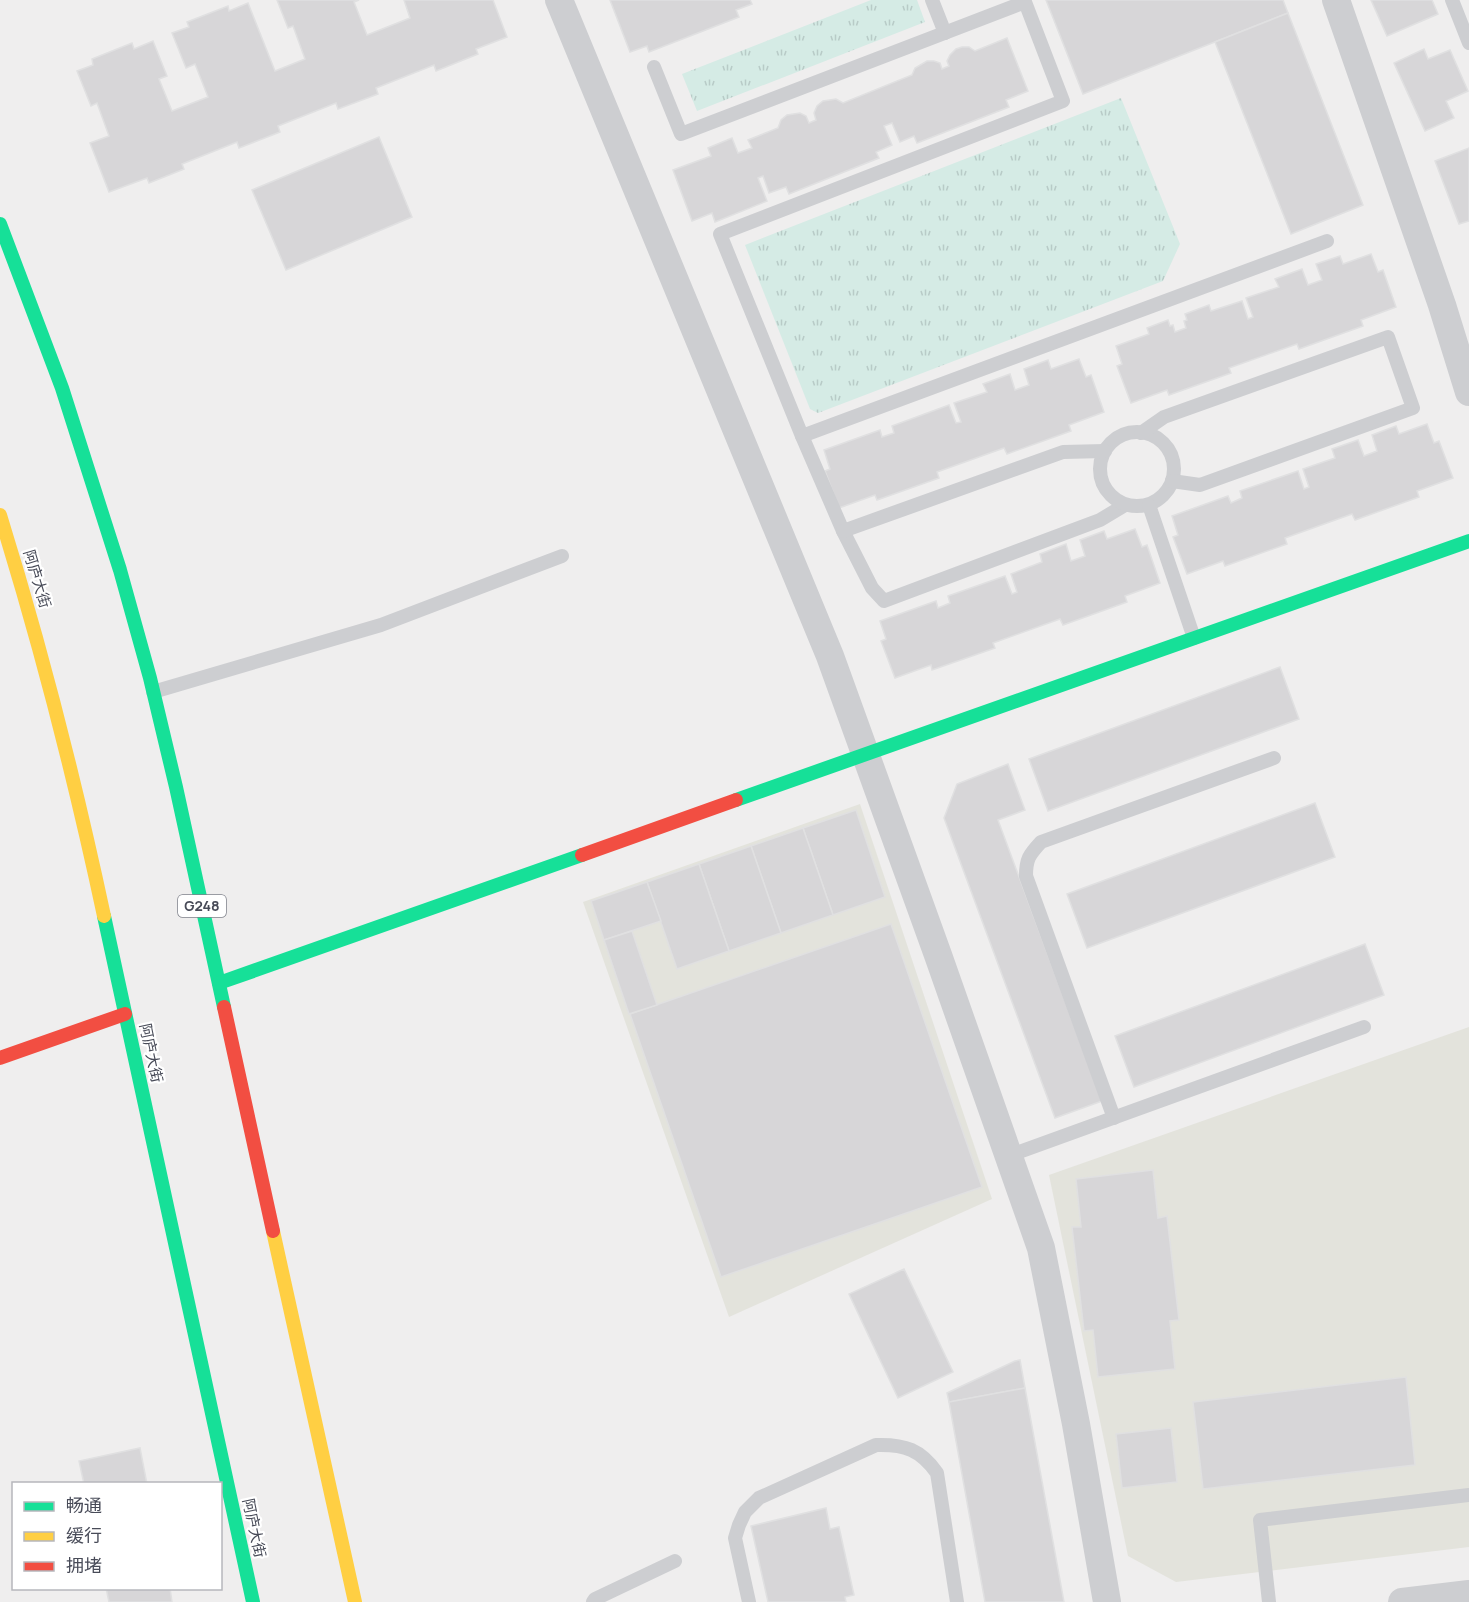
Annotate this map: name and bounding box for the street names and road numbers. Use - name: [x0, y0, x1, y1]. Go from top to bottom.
- street label: 阿庐大街: [19, 547, 56, 611]
- road number: G248: [178, 895, 226, 917]
- street label: 阿庐大街: [135, 1021, 168, 1084]
- street label: 阿庐大街: [238, 1496, 271, 1559]

